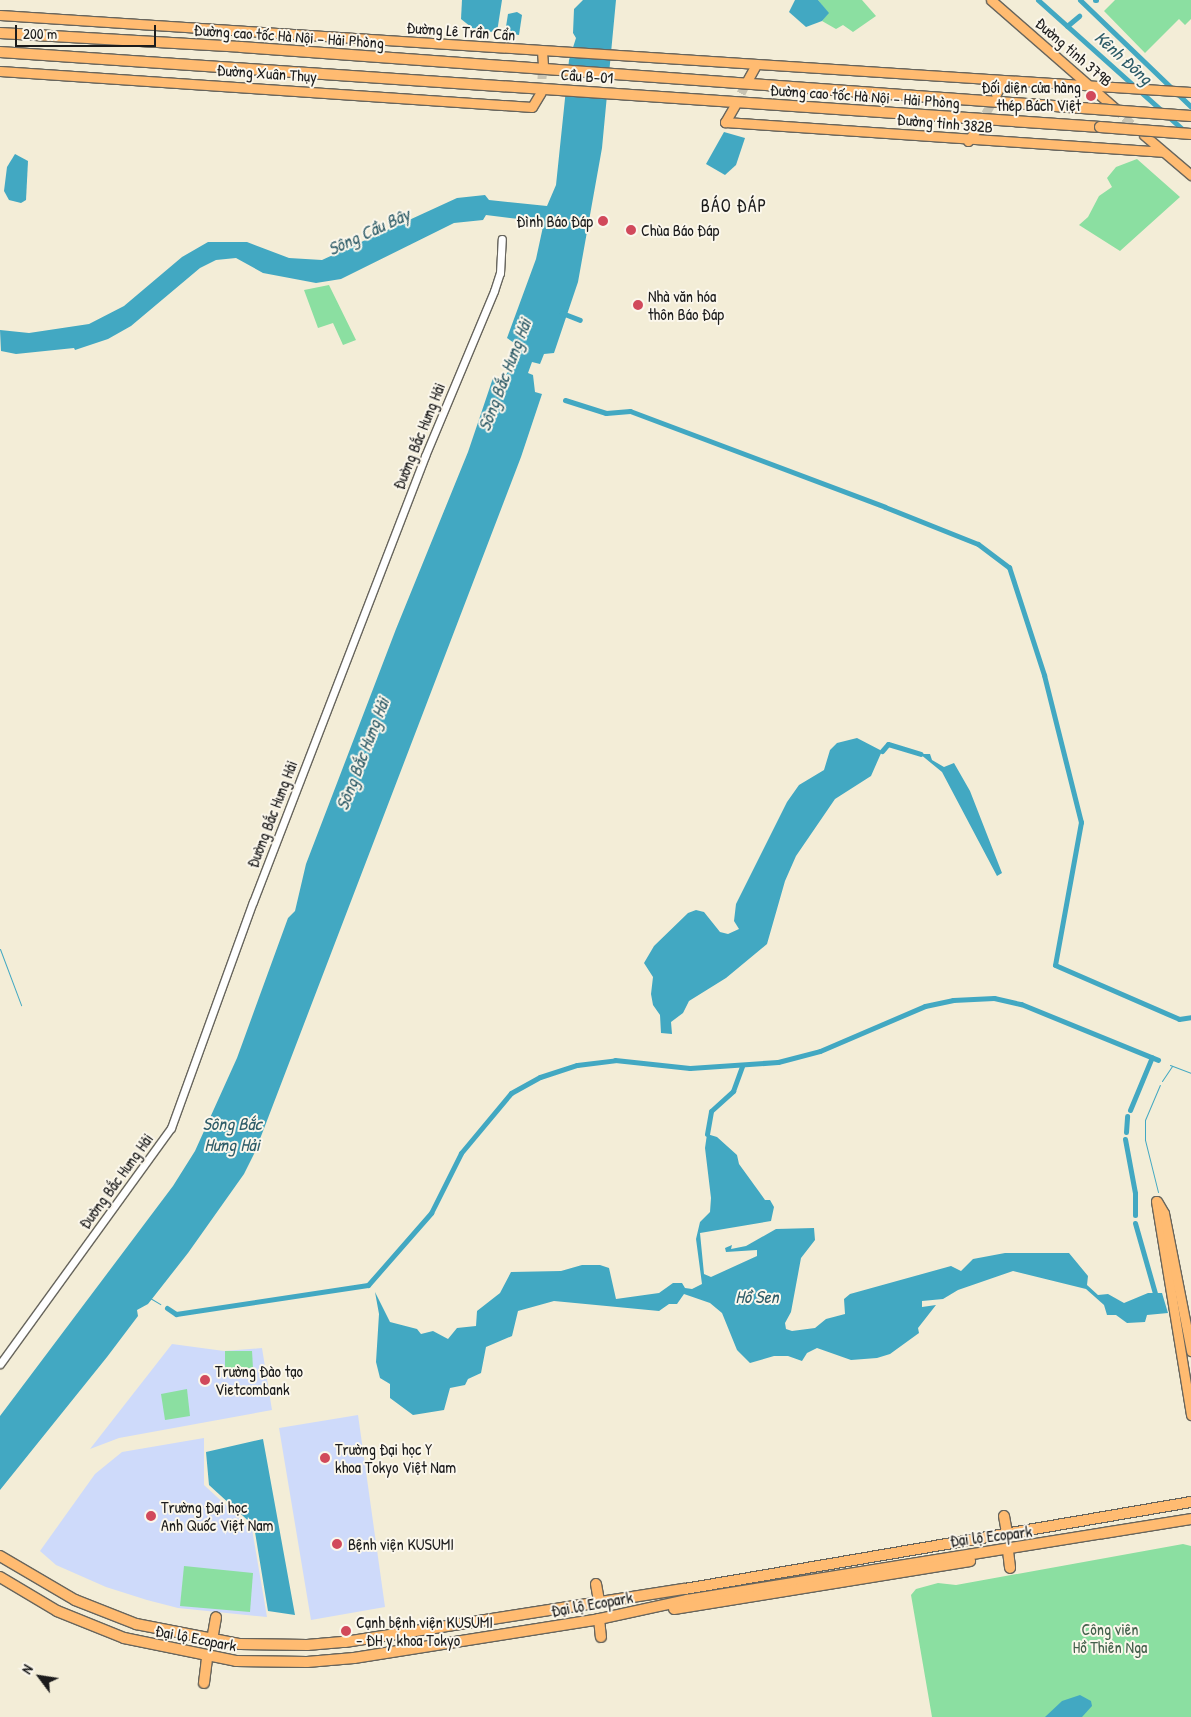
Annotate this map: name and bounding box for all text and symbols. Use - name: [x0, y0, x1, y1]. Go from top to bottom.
- street label: Đường tỉnh 379B: [1032, 13, 1116, 91]
- scale bar: [18, 15, 159, 47]
- street label: Đường Lê Trần Cẩn: [406, 18, 516, 44]
- street label: Đường cao tốc Hà Nội – Hải Phòng: [193, 20, 385, 52]
- text: 200 m: [23, 23, 57, 44]
- water label: Kênh Đông: [1090, 27, 1156, 89]
- street label: Đường Xuân Thụy: [216, 60, 318, 86]
- street label: Cầu B-01: [560, 65, 614, 87]
- place label: Đối diện cửa hàng thép Bách Việt: [981, 77, 1081, 115]
- street label: Đường cao tốc Hà Nội - Hải Phòng: [769, 80, 961, 112]
- marker: Đối diện cửa hàng thép Bách Việt: [1085, 90, 1097, 102]
- street label: Đường tỉnh 382B: [896, 109, 994, 137]
- district label: BÁO ĐÁP: [700, 195, 768, 217]
- water label: Sông Cầu Bây: [325, 204, 413, 260]
- place label: Đình Báo Đáp: [517, 211, 593, 231]
- marker: Đình Báo Đáp: [597, 215, 609, 227]
- place label: Chùa Báo Đáp: [641, 220, 719, 240]
- marker: Chùa Báo Đáp: [625, 224, 637, 236]
- place label: Nhà văn hóa thôn Báo Đáp: [648, 286, 724, 324]
- marker: Nhà văn hóa thôn Báo Đáp: [632, 299, 644, 311]
- water label: Sông Bắc Hưng Hải: [474, 316, 536, 434]
- street label: Đường Bắc Hưng Hải: [389, 380, 449, 492]
- water label: Sông Bắc Hưng Hải: [332, 695, 394, 813]
- street label: Đường Bắc Hưng Hải: [243, 758, 301, 870]
- water label: Sông Bắc Hưng Hải: [203, 1114, 261, 1156]
- street label: Đường Bắc Hưng Hải: [75, 1130, 157, 1232]
- water label: Hồ Sen: [735, 1286, 779, 1308]
- place label: Trường Đào tạo Vietcombank: [215, 1361, 303, 1399]
- marker: Trường Đào tạo Vietcombank: [199, 1374, 211, 1386]
- place label: Trường Đại học Y khoa Tokyo Việt Nam: [335, 1439, 456, 1477]
- marker: Trường Đại học Y khoa Tokyo Việt Nam: [319, 1452, 331, 1464]
- place label: Trường Đại học Anh Quốc Việt Nam: [161, 1497, 273, 1535]
- marker: Trường Đại học Anh Quốc Việt Nam: [145, 1510, 157, 1522]
- street label: Đại lộ Ecopark: [949, 1521, 1033, 1551]
- place label: Bệnh viện KUSUMI: [348, 1534, 454, 1554]
- marker: Bệnh viện KUSUMI: [330, 1537, 344, 1551]
- street label: Đại lộ Ecopark: [550, 1587, 634, 1621]
- place label: Cạnh bệnh viện KUSUMI - ĐH y khoa Tokyo: [356, 1612, 493, 1650]
- park label: Công viên Hồ Thiên Nga: [1073, 1619, 1147, 1657]
- street label: Đại lộ Ecopark: [154, 1621, 238, 1655]
- marker: Cạnh bệnh viện KUSUMI - ĐH y khoa Tokyo: [340, 1625, 352, 1637]
- north arrow: [15, 1652, 65, 1702]
- text: N: [17, 1661, 37, 1677]

